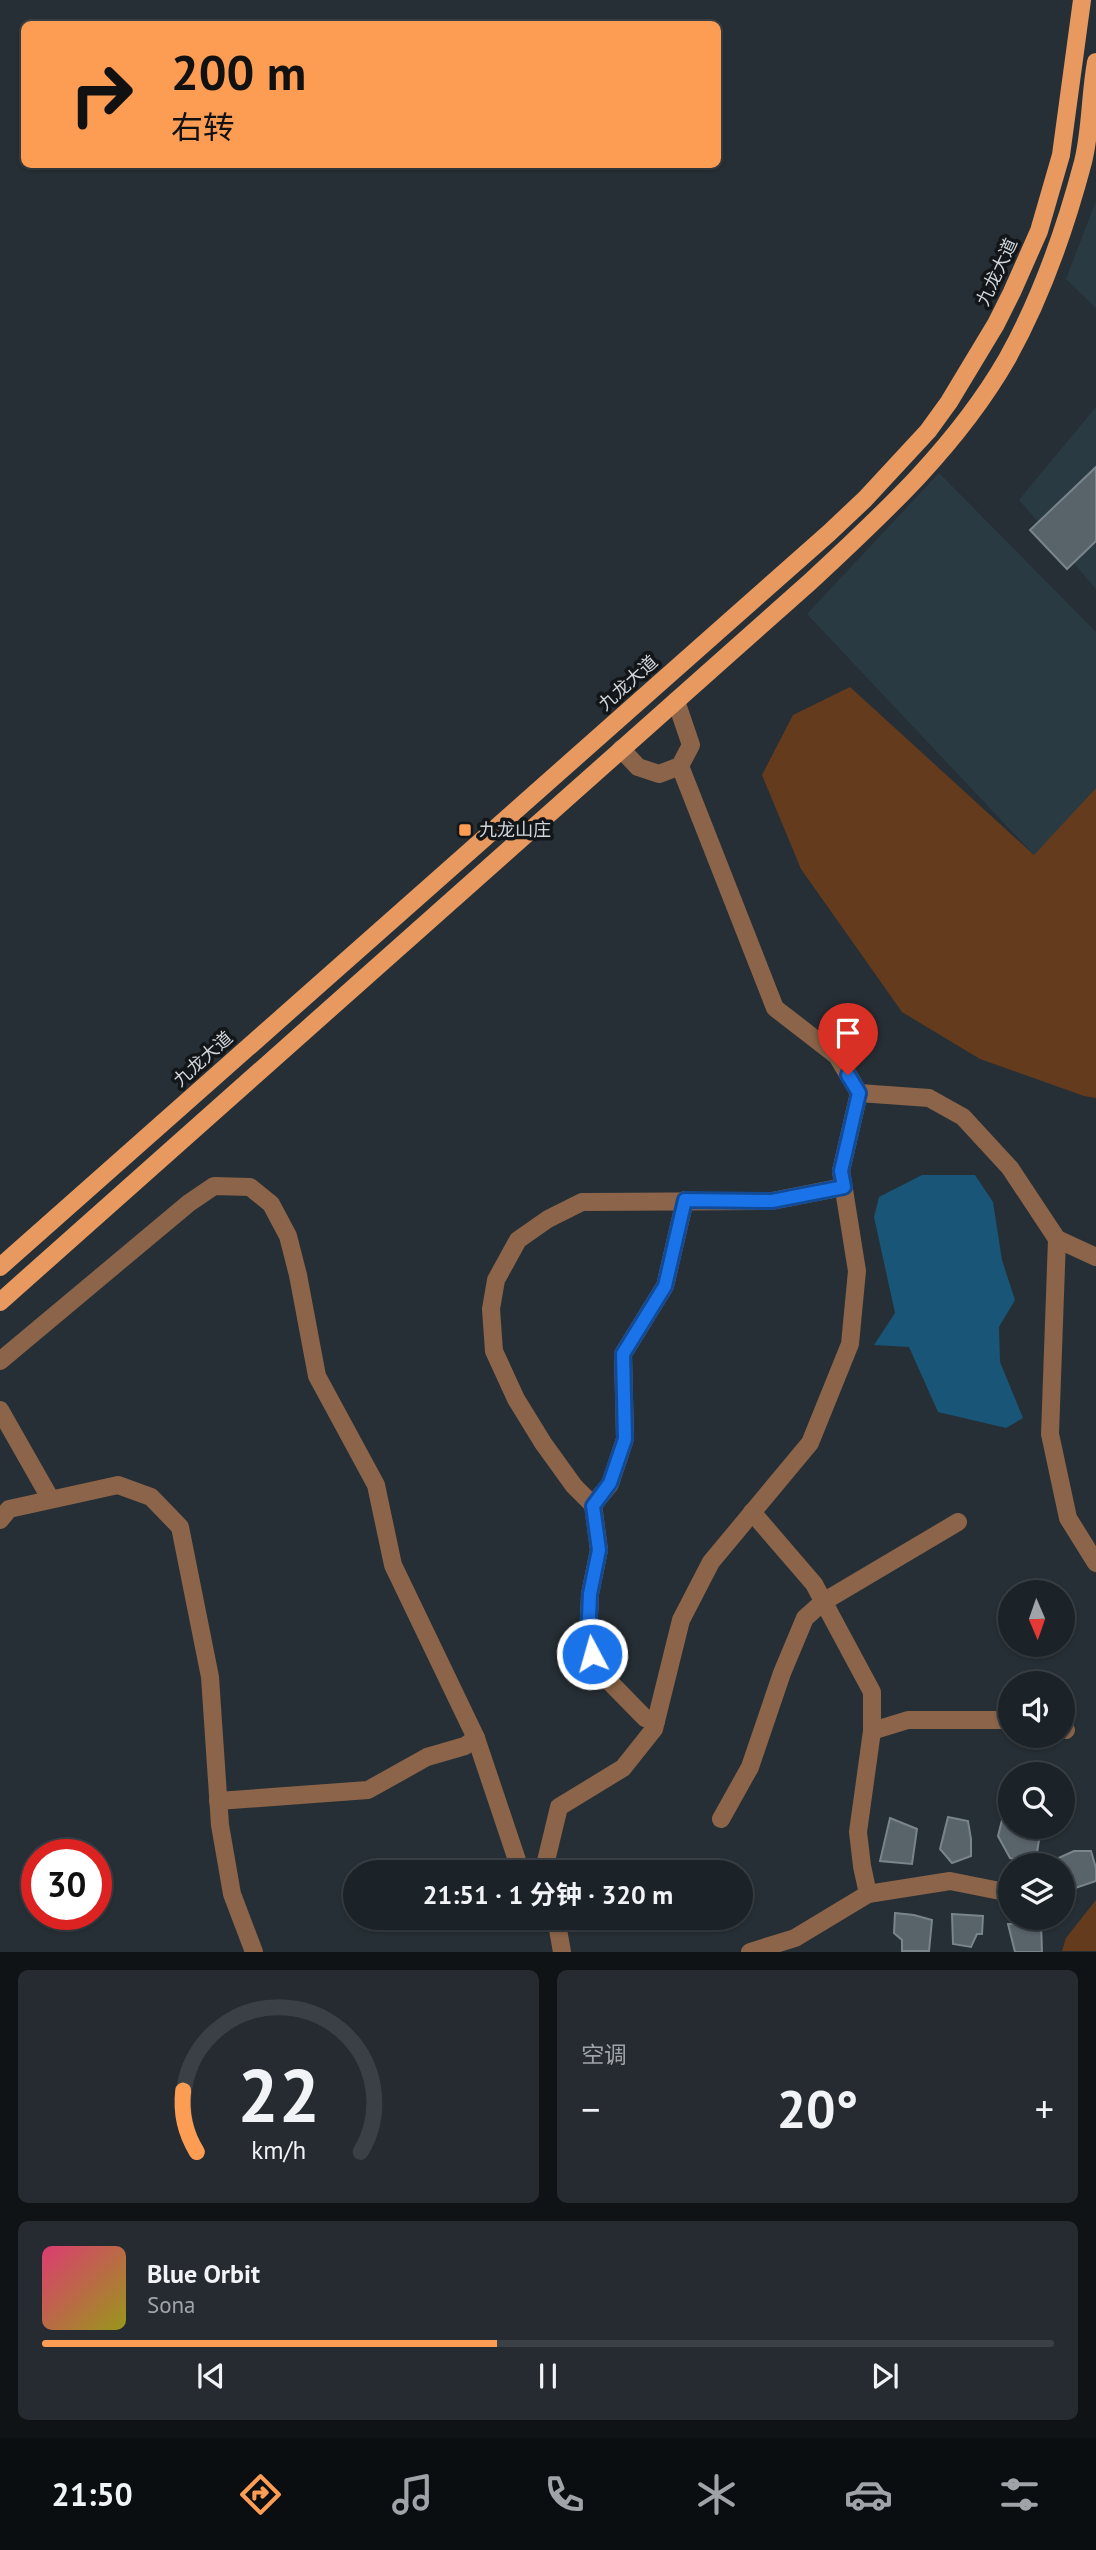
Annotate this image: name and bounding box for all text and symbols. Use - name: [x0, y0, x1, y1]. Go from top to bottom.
- text: 200 m: [171, 40, 306, 104]
- icon: right: [56, 49, 147, 140]
- text: 右转: [171, 106, 235, 148]
- street label: 九龙大道: [971, 234, 1022, 309]
- street label: 九龙大道: [593, 650, 662, 715]
- place label: 九龙山庄: [479, 818, 551, 841]
- marker: 九龙山庄: [457, 822, 473, 838]
- pin: [818, 1003, 878, 1075]
- icon: arrive: [829, 1014, 867, 1052]
- street label: 九龙大道: [168, 1026, 237, 1091]
- north arrow: [998, 1580, 1074, 1657]
- map controls: [998, 1580, 1075, 1930]
- position arrow: [555, 1617, 629, 1691]
- button: sound: [998, 1671, 1075, 1748]
- button: search: [998, 1762, 1075, 1839]
- speed limit sign: 30: [21, 1839, 112, 1930]
- button: layers: [998, 1853, 1075, 1930]
- text: 21:51 · 1 分钟 · 320 m: [423, 1878, 673, 1911]
- text: 空调: [581, 2040, 627, 2069]
- text: 22: [237, 2049, 320, 2143]
- text: 20°: [777, 2075, 858, 2142]
- text: −: [581, 2084, 600, 2133]
- text: +: [1035, 2084, 1054, 2133]
- text: km/h: [251, 2134, 306, 2166]
- text: Blue Orbit: [147, 2257, 260, 2290]
- text: Sona: [147, 2290, 196, 2319]
- icon: previous: [192, 2357, 230, 2395]
- icon: pause: [529, 2357, 567, 2395]
- icon: next: [866, 2357, 904, 2395]
- icon: directions: [236, 2470, 285, 2519]
- icon: music: [388, 2470, 437, 2519]
- icon: phone: [540, 2470, 589, 2519]
- icon: climate: [692, 2470, 741, 2519]
- icon: car: [844, 2470, 893, 2519]
- icon: filters: [995, 2470, 1044, 2519]
- text: 21:50: [51, 2473, 133, 2515]

